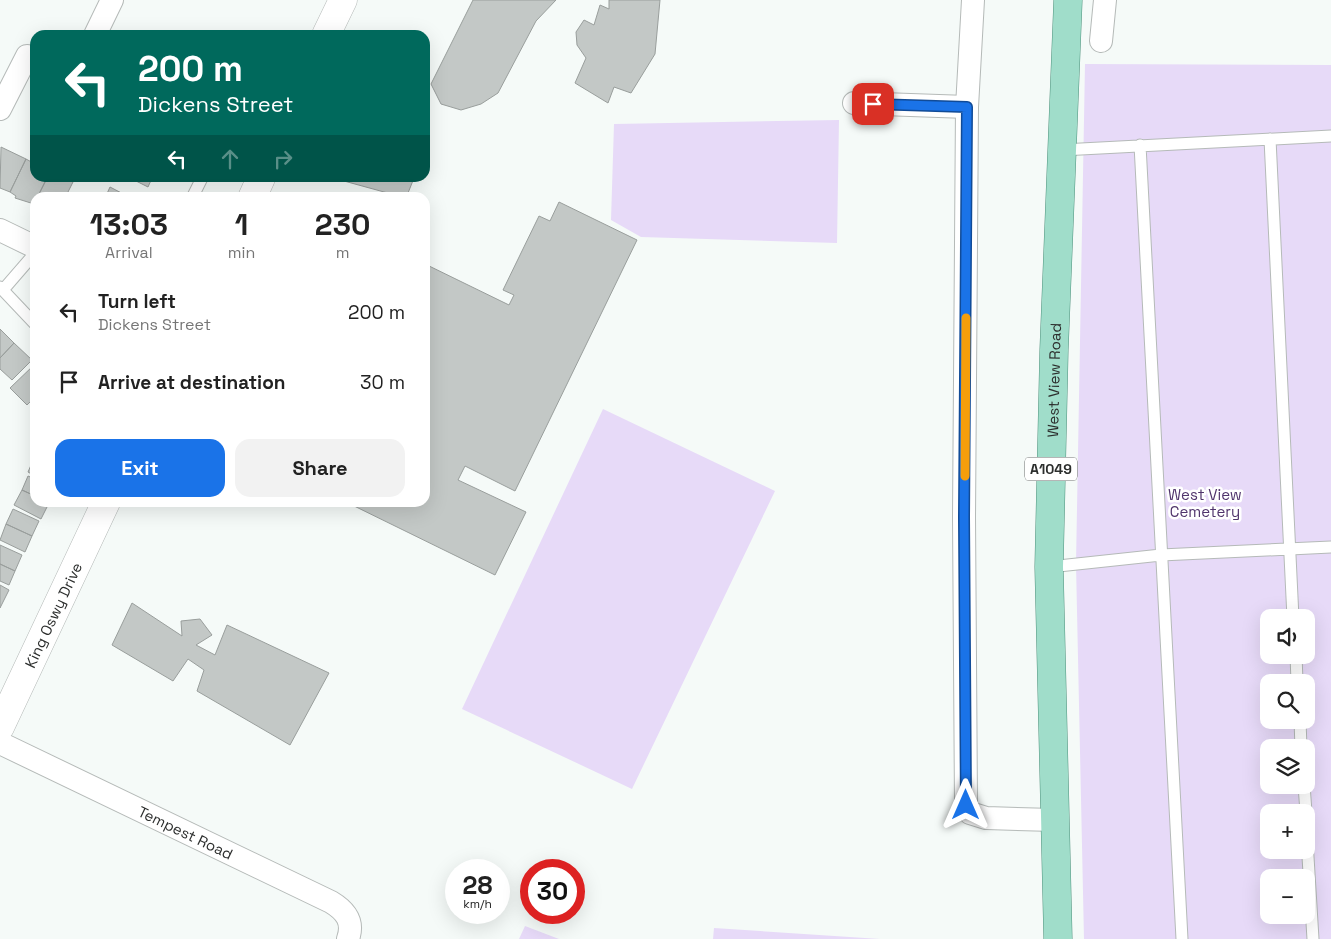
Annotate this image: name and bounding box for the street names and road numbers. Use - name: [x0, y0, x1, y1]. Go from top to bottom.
- street label: West View Road: [1042, 323, 1065, 438]
- road number: A1049: [1025, 458, 1077, 480]
- street label: King Oswy Drive: [20, 559, 86, 671]
- street label: Tempest Road: [135, 801, 236, 863]

